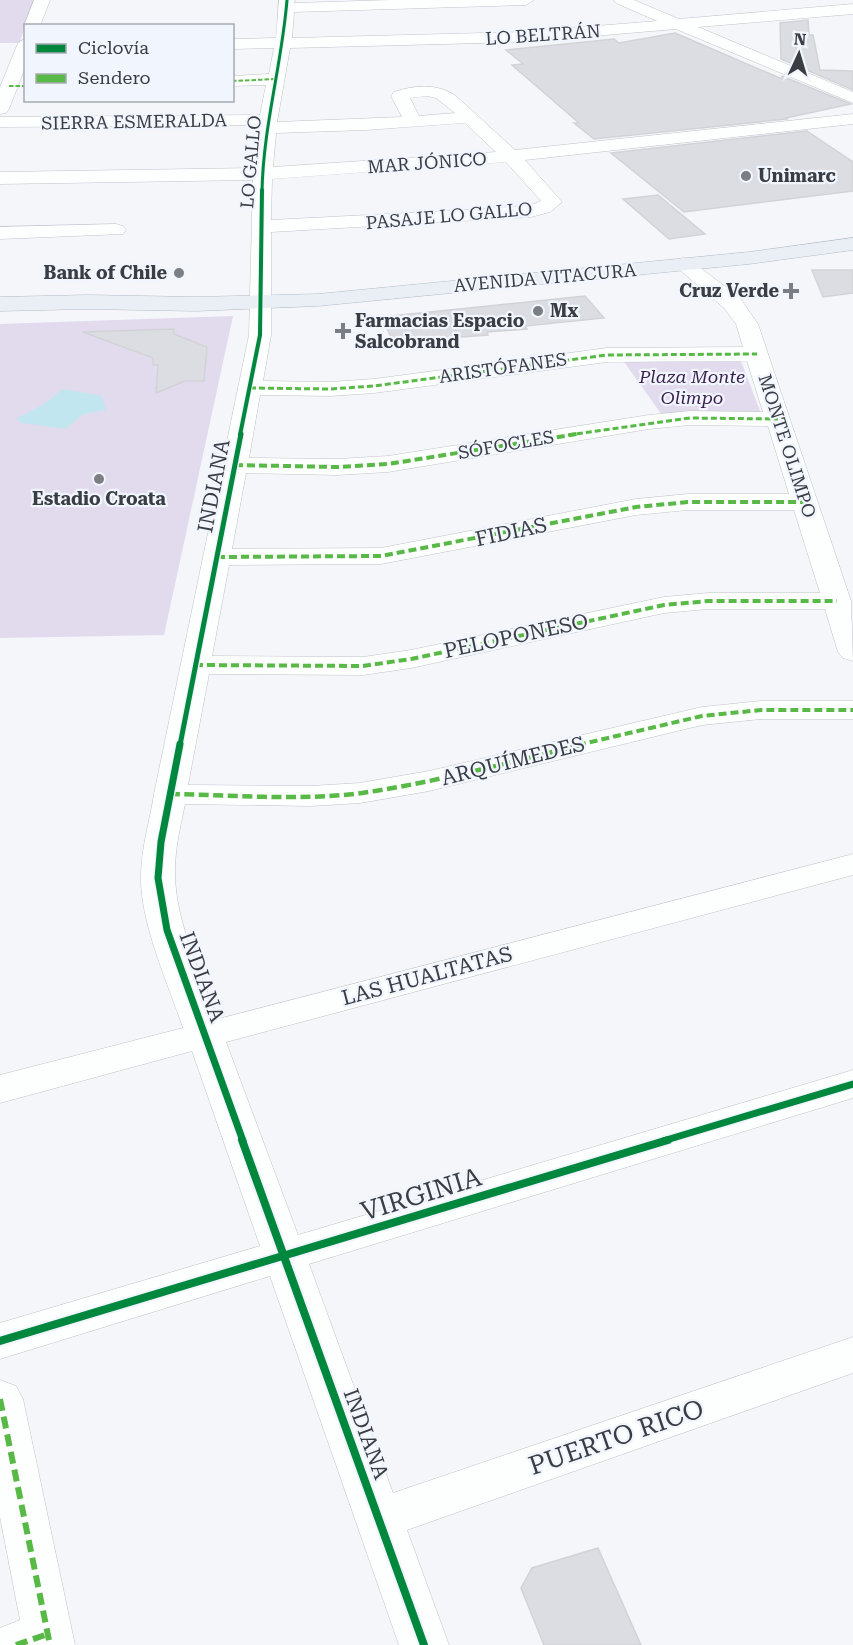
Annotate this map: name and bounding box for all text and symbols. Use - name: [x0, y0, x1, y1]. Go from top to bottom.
- street label: LO BELTRÁN: [485, 20, 601, 49]
- legend: [24, 24, 234, 102]
- north arrow: [769, 24, 829, 84]
- text: N: [793, 30, 807, 49]
- text: Ciclovía: [78, 37, 149, 58]
- text: Sendero: [78, 67, 151, 88]
- street label: SIERRA ESMERALDA: [41, 109, 228, 134]
- street label: LO GALLO: [236, 115, 265, 209]
- street label: MAR JÓNICO: [367, 148, 487, 177]
- place label: Unimarc: [758, 165, 836, 186]
- marker: Unimarc: [739, 169, 753, 183]
- street label: PASAJE LO GALLO: [365, 198, 533, 233]
- street label: AVENIDA VITACURA: [453, 259, 638, 296]
- place label: Bank of Chile: [44, 262, 167, 283]
- marker: Bank of Chile: [172, 266, 186, 280]
- place label: Cruz Verde: [679, 280, 779, 301]
- marker: Cruz Verde: [784, 284, 798, 298]
- place label: Mx: [550, 300, 578, 321]
- marker: Mx: [531, 304, 545, 318]
- place label: Farmacias Espacio Salcobrand: [355, 310, 525, 352]
- marker: Farmacias Espacio Salcobrand: [336, 324, 350, 338]
- street label: ARISTÓFANES: [438, 348, 568, 387]
- park label: Plaza Monte Olimpo: [638, 366, 745, 408]
- street label: MONTE OLIMPO: [754, 371, 821, 520]
- street label: SÓFOCLES: [456, 426, 556, 463]
- street label: INDIANA: [193, 437, 235, 535]
- marker: Estadio Croata: [92, 472, 106, 486]
- place label: Estadio Croata: [32, 488, 166, 509]
- street label: FIDIAS: [473, 513, 549, 551]
- street label: PELOPONESO: [442, 609, 590, 663]
- street label: ARQUÍMEDES: [439, 731, 587, 790]
- street label: INDIANA: [175, 928, 230, 1026]
- street label: LAS HUALTATAS: [339, 942, 515, 1010]
- street label: VIRGINIA: [357, 1161, 485, 1227]
- street label: INDIANA: [339, 1385, 394, 1483]
- street label: PUERTO RICO: [525, 1393, 707, 1481]

